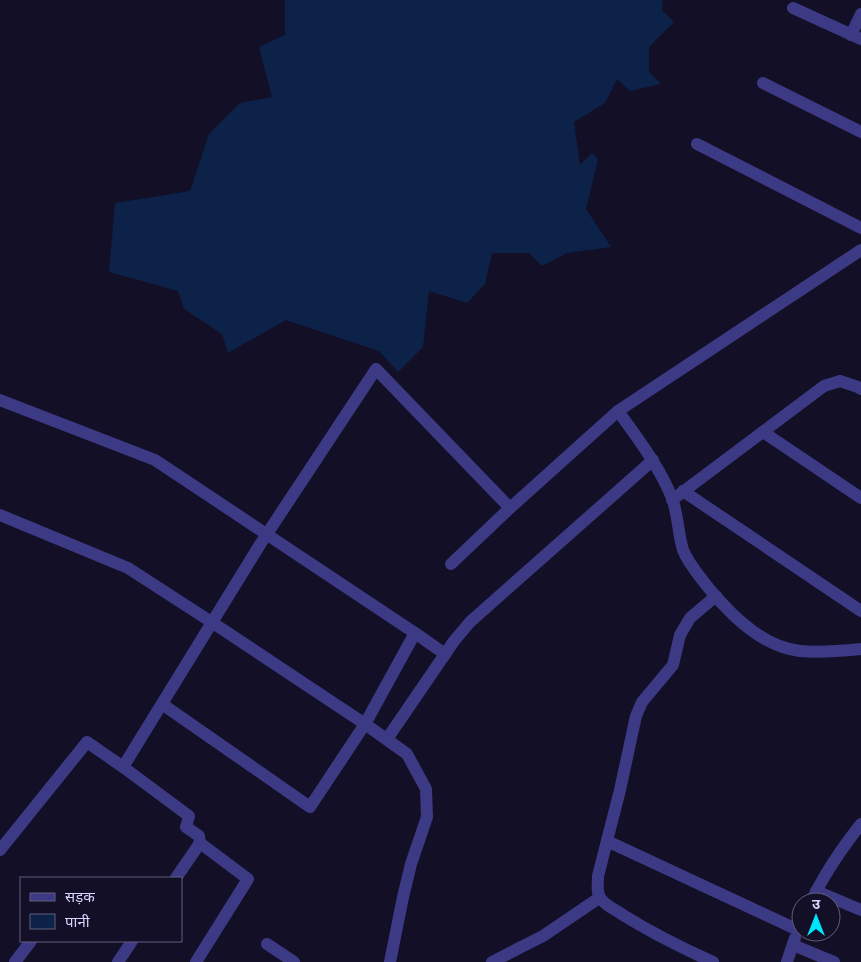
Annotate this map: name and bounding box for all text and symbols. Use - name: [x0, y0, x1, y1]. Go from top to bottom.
- legend: [20, 877, 182, 942]
- text: सड़क: [65, 888, 95, 906]
- north arrow: [791, 892, 841, 942]
- text: उ: [812, 896, 821, 913]
- text: पानी: [65, 913, 91, 931]

